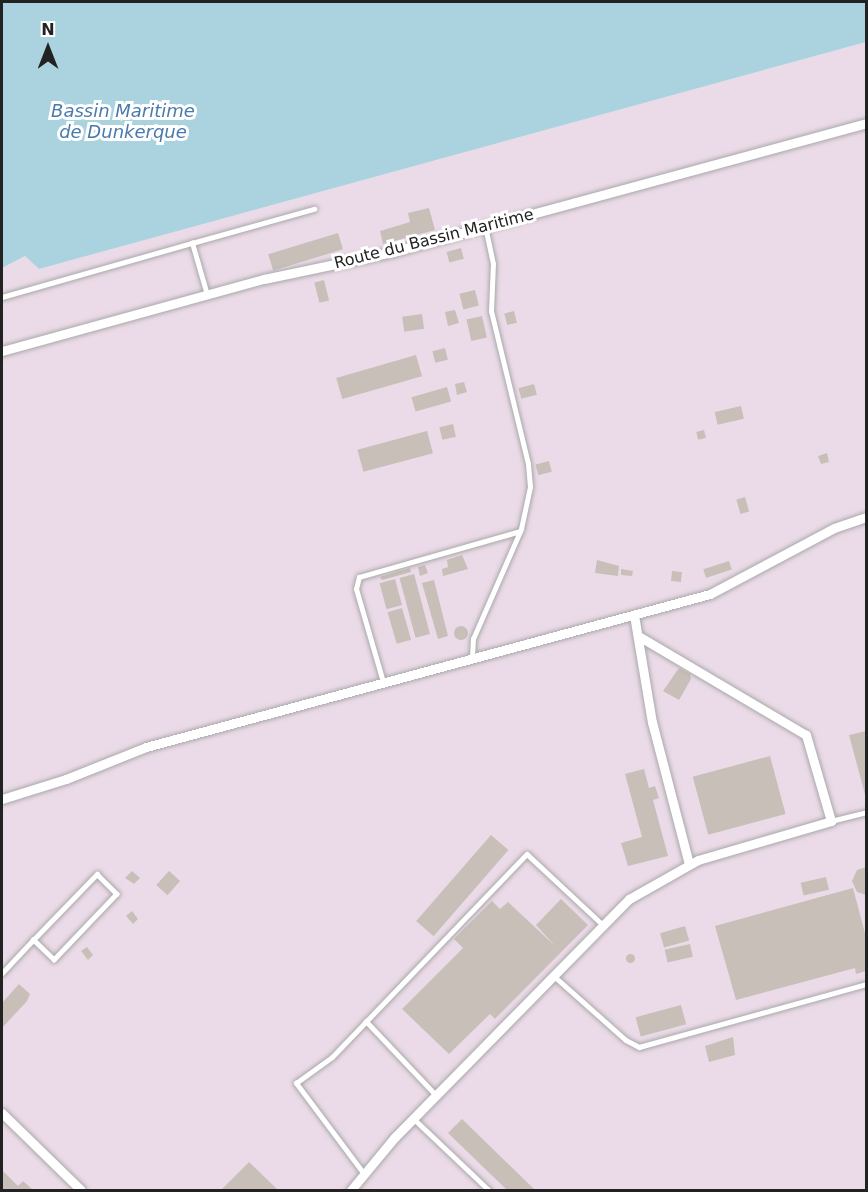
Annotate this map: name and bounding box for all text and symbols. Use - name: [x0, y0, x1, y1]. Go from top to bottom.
- north arrow: [18, 18, 78, 78]
- text: N: [41, 20, 55, 39]
- water label: Bassin Maritime de Dunkerque: [51, 101, 195, 144]
- street label: Route du Bassin Maritime: [332, 205, 536, 273]

